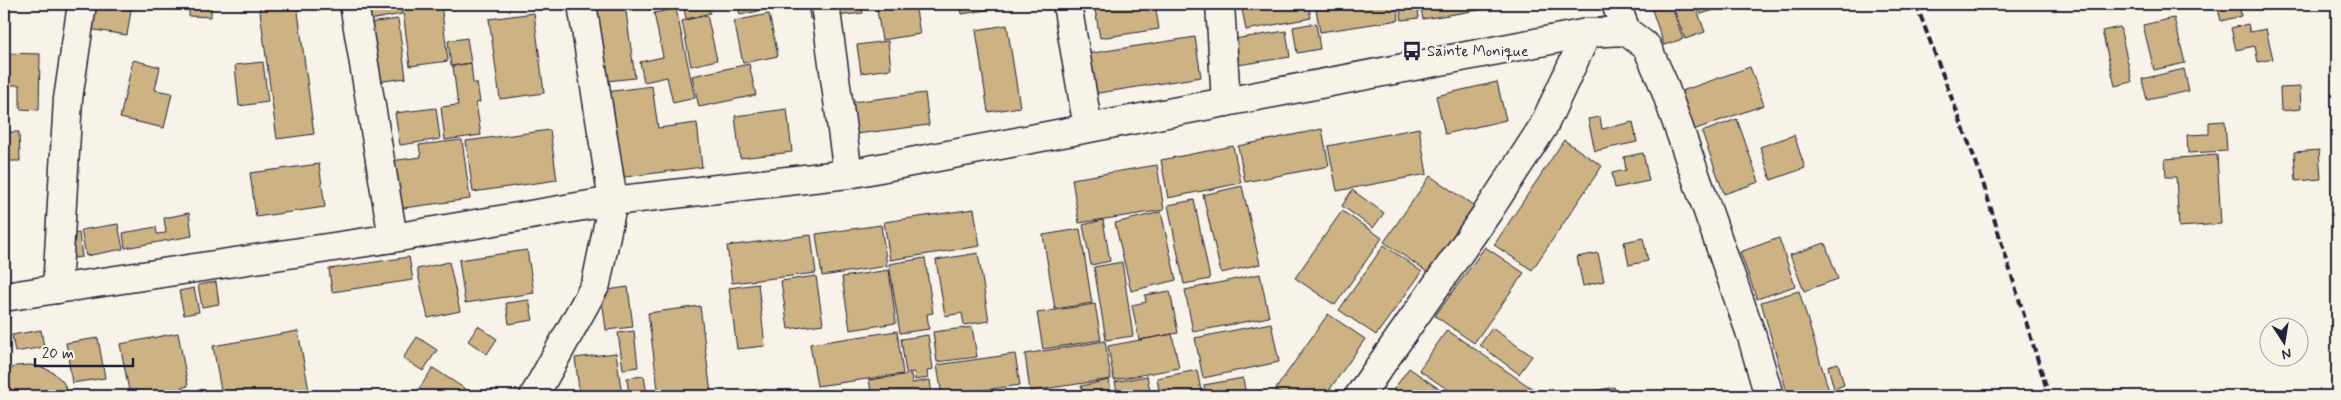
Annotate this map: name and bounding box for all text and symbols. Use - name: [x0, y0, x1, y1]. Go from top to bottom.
- bus stop icon: Sainte Monique: [1401, 40, 1423, 62]
- place label: Sainte Monique: [1427, 42, 1528, 62]
- north arrow: [2258, 318, 2308, 368]
- scale bar: [35, 335, 132, 367]
- text: 20 m: [42, 344, 74, 364]
- text: N: [2280, 344, 2293, 364]

